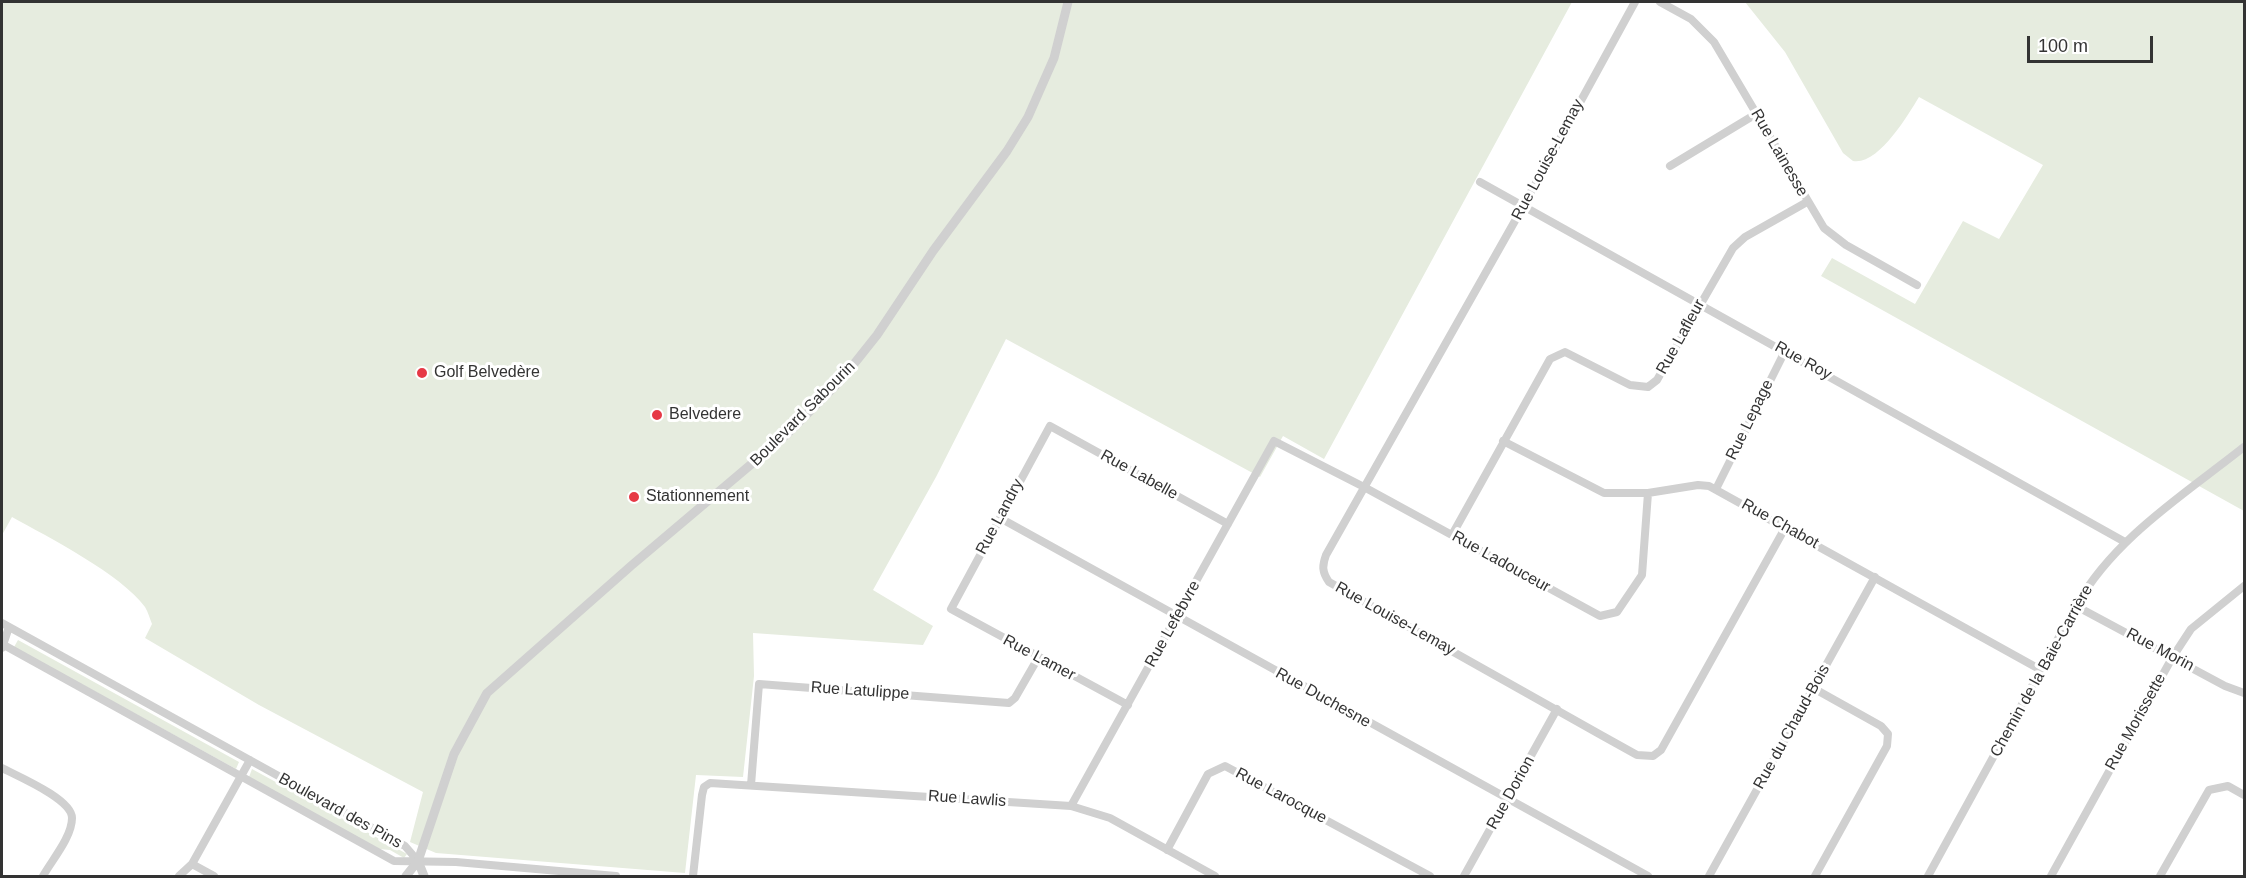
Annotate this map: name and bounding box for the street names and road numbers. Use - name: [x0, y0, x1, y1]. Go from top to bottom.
- street label: Rue Louise-Lemay: [1508, 96, 1588, 224]
- street label: Rue Lainesse: [1746, 106, 1812, 200]
- street label: Rue Lafleur: [1653, 296, 1709, 378]
- street label: Rue Roy: [1771, 338, 1835, 384]
- street label: Boulevard Sabourin: [747, 358, 859, 470]
- street label: Rue Lepage: [1722, 377, 1778, 463]
- street label: Rue Labelle: [1097, 446, 1181, 504]
- street label: Rue Landry: [972, 476, 1028, 558]
- street label: Rue Chabot: [1738, 495, 1822, 553]
- street label: Rue Ladouceur: [1448, 527, 1554, 597]
- street label: Rue Lefebvre: [1141, 577, 1205, 671]
- street label: Rue Louise-Lemay: [1332, 578, 1458, 660]
- street label: Chemin de la Baie-Carrière: [1987, 582, 2097, 760]
- street label: Rue Morin: [2123, 624, 2197, 676]
- street label: Rue Lamer: [1000, 631, 1078, 685]
- street label: Rue du Chaud-Bois: [1750, 661, 1834, 793]
- street label: Rue Duchesne: [1272, 664, 1374, 732]
- street label: Rue Morissette: [2102, 670, 2170, 774]
- street label: Rue Latulippe: [810, 678, 910, 704]
- street label: Rue Dorion: [1483, 753, 1539, 833]
- street label: Rue Larocque: [1232, 764, 1330, 828]
- street label: Boulevard des Pins: [275, 769, 405, 853]
- street label: Rue Lawlis: [927, 787, 1007, 811]

